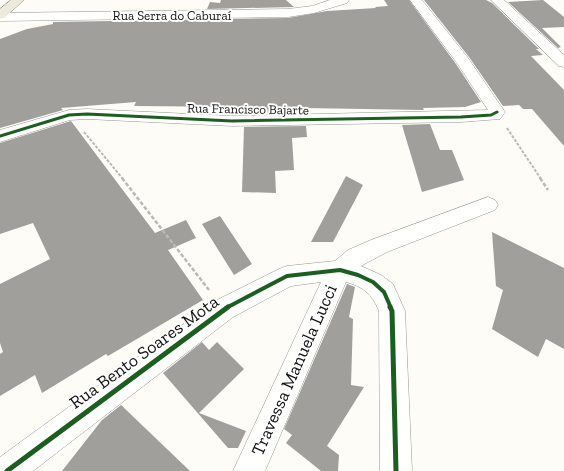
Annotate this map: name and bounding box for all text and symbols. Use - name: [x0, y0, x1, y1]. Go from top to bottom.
- street label: Rua Serra do Caburaí: [113, 8, 232, 23]
- street label: Rua Francisco Bajarte: [187, 100, 309, 119]
- street label: Travessa Manuela Lucci: [246, 281, 342, 459]
- street label: Rua Bento Soares Mota: [65, 290, 223, 414]

